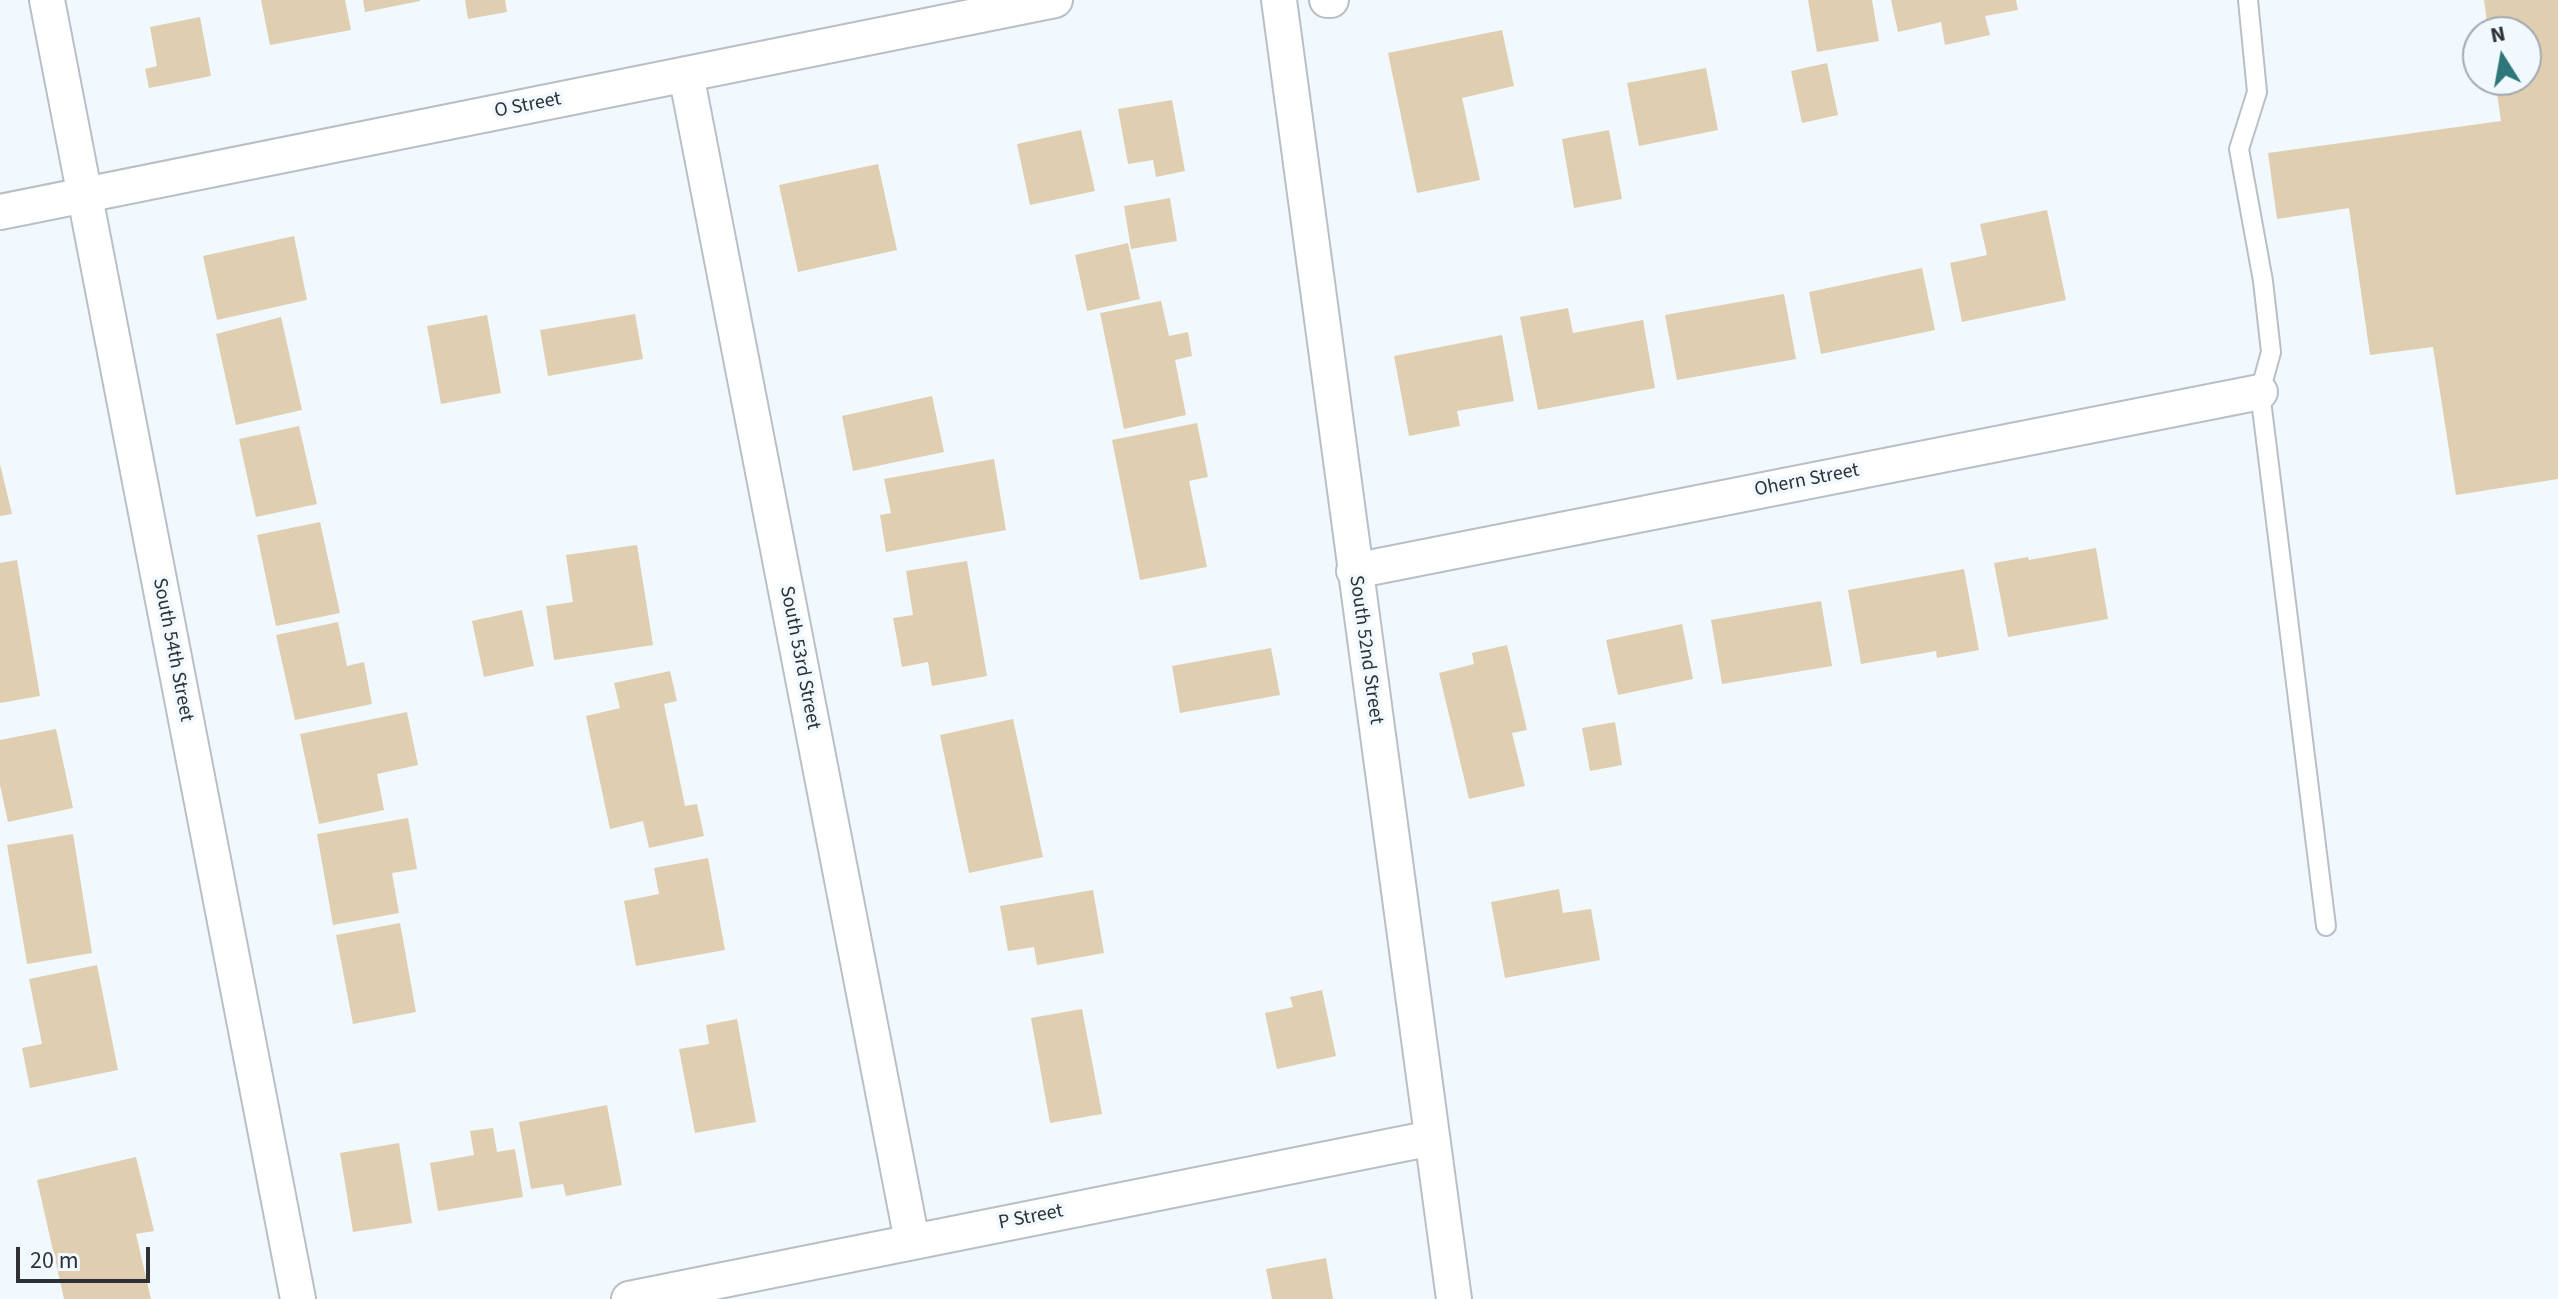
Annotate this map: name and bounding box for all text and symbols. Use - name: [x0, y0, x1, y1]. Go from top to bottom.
- north arrow: [2462, 16, 2542, 96]
- text: N: [2488, 17, 2508, 52]
- street label: O Street: [493, 88, 563, 124]
- street label: Ohern Street: [1753, 459, 1861, 503]
- street label: South 52nd Street: [1343, 574, 1387, 726]
- street label: South 54th Street: [146, 576, 198, 724]
- street label: South 53rd Street: [773, 584, 825, 732]
- street label: P Street: [997, 1200, 1065, 1236]
- scale bar: [20, 1231, 154, 1281]
- text: 20 m: [30, 1243, 79, 1278]

